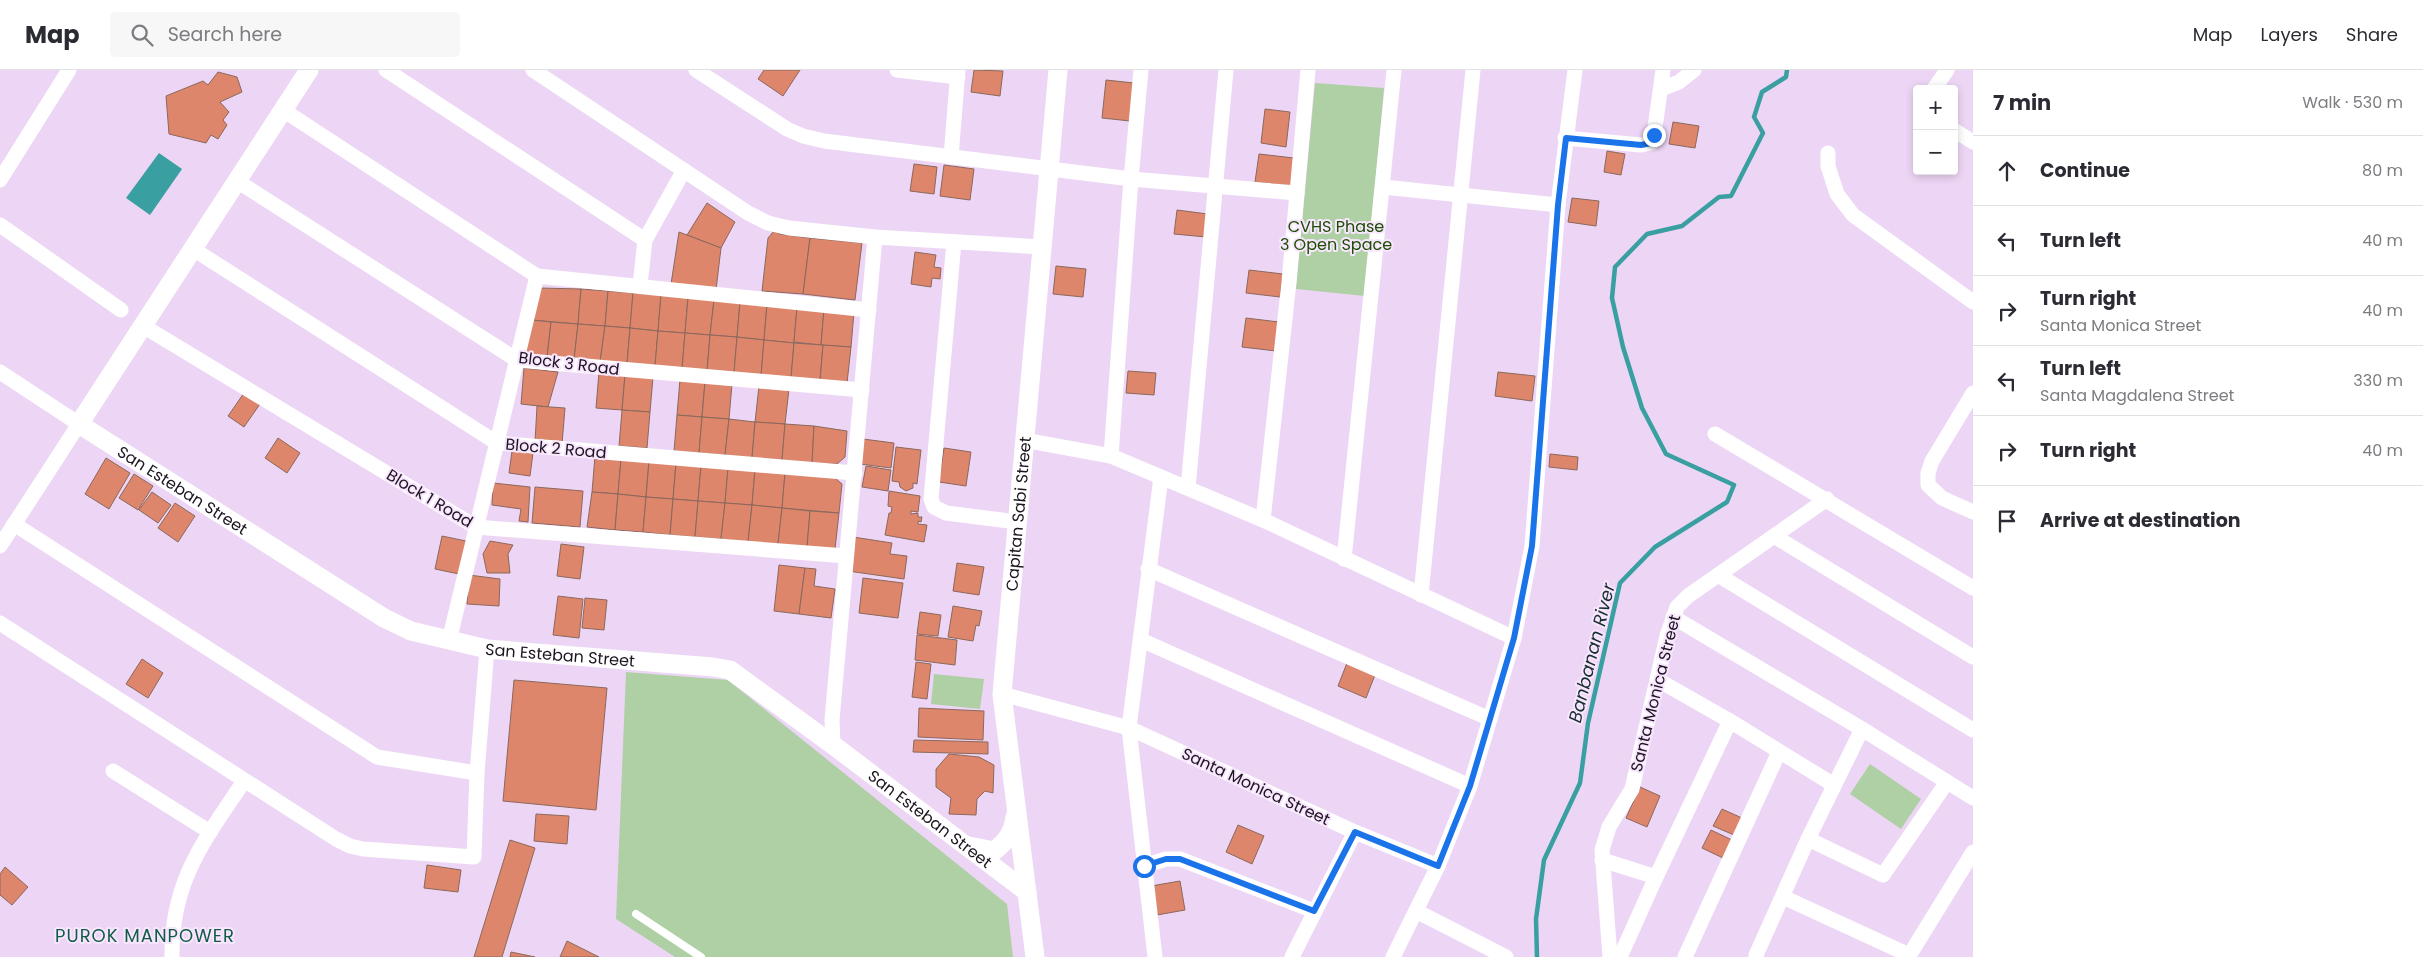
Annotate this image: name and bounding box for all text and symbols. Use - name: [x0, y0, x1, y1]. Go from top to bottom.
- search box: [110, 12, 460, 57]
- text: Map: [25, 18, 80, 51]
- icon: search: [128, 21, 156, 49]
- text: Search here: [168, 21, 282, 48]
- text: Map: [2193, 22, 2233, 47]
- text: Layers: [2261, 22, 2318, 47]
- text: Share: [2346, 22, 2398, 47]
- map controls: [1913, 85, 1958, 175]
- button: +: [1913, 85, 1958, 130]
- text: 7 min: [1993, 88, 2051, 117]
- text: Walk · 530 m: [2302, 91, 2403, 114]
- route end: [1643, 124, 1666, 147]
- button: −: [1913, 130, 1958, 175]
- icon: ahead: [1993, 157, 2021, 185]
- text: Continue: [2040, 157, 2130, 184]
- text: 80 m: [2362, 159, 2403, 182]
- park label: CVHS Phase 3 Open Space: [1280, 215, 1392, 256]
- icon: left: [1993, 227, 2021, 255]
- text: Turn left: [2040, 227, 2121, 254]
- text: 40 m: [2362, 229, 2403, 252]
- text: Turn right: [2040, 285, 2136, 312]
- icon: right: [1993, 297, 2021, 325]
- text: 40 m: [2362, 299, 2403, 322]
- text: Santa Monica Street: [2040, 314, 2201, 337]
- street label: Block 3 Road: [517, 346, 621, 381]
- text: Turn left: [2040, 355, 2121, 382]
- icon: left: [1993, 367, 2021, 395]
- text: 330 m: [2353, 369, 2403, 392]
- text: Santa Magdalena Street: [2040, 384, 2234, 407]
- street label: Block 2 Road: [505, 433, 607, 464]
- street label: Capitan Sabi Street: [1000, 435, 1037, 592]
- icon: right: [1993, 437, 2021, 465]
- text: Turn right: [2040, 437, 2136, 464]
- text: 40 m: [2362, 439, 2403, 462]
- street label: San Esteban Street: [113, 440, 252, 540]
- street label: Block 1 Road: [382, 464, 477, 533]
- icon: arrive: [1993, 507, 2021, 535]
- text: Arrive at destination: [2040, 507, 2241, 534]
- water label: Banbanan River: [1562, 579, 1621, 725]
- street label: Santa Monica Street: [1625, 612, 1686, 774]
- street label: San Esteban Street: [484, 638, 636, 673]
- street label: Santa Monica Street: [1178, 742, 1334, 831]
- street label: San Esteban Street: [863, 765, 997, 874]
- route start: [1133, 855, 1156, 878]
- district label: PUROK MANPOWER: [55, 923, 235, 948]

